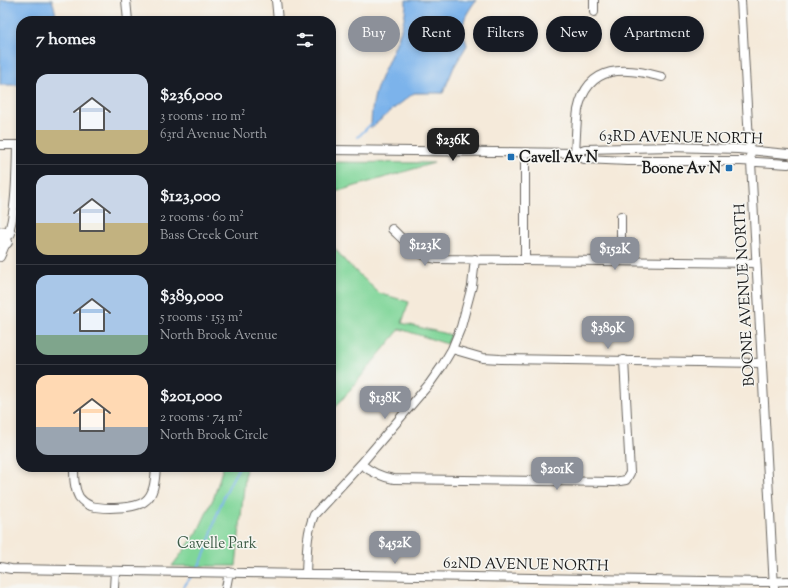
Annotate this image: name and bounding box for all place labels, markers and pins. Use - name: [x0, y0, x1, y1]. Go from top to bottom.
- pin: $236K: [425, 128, 481, 162]
- place label: Cavell Av N: [519, 148, 598, 169]
- marker: Cavell Av N: [506, 152, 516, 162]
- place label: Boone Av N: [642, 159, 721, 180]
- marker: Boone Av N: [724, 163, 734, 173]
- pin: $123K: [397, 233, 453, 267]
- pin: $152K: [587, 237, 643, 271]
- pin: $389K: [580, 316, 636, 350]
- pin: $138K: [357, 386, 413, 420]
- pin: $201K: [529, 457, 585, 491]
- pin: $452K: [367, 531, 423, 565]

